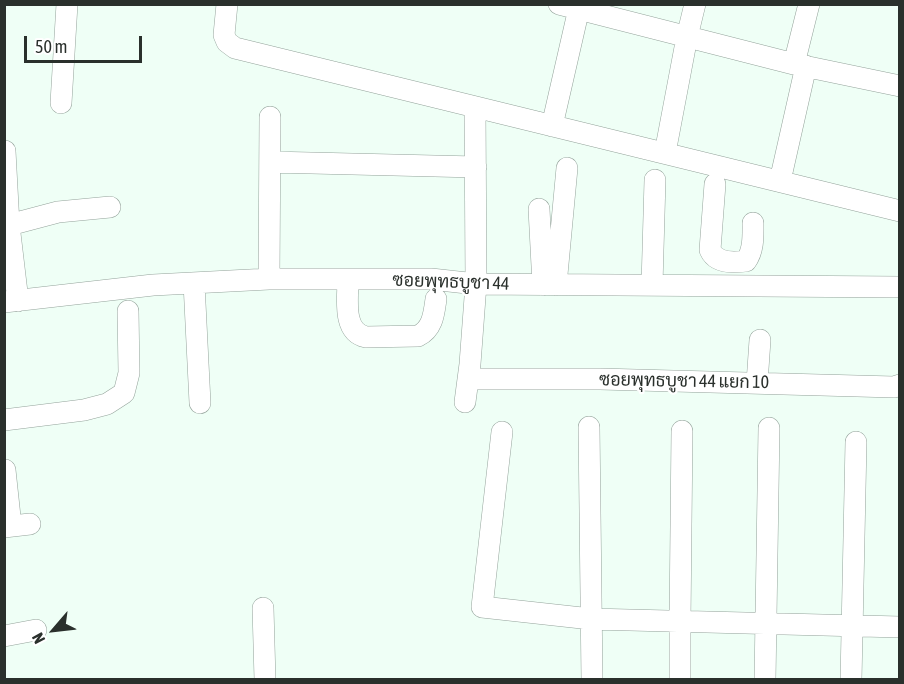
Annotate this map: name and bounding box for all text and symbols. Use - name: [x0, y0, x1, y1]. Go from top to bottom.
- scale bar: [27, 24, 146, 62]
- text: 50 m: [35, 36, 67, 57]
- street label: ซอยพุทธบูชา 44: [392, 269, 510, 295]
- street label: ซอยพุทธบูชา 44 แยก 10: [599, 369, 769, 393]
- north arrow: [24, 600, 84, 660]
- text: N: [28, 630, 48, 647]

